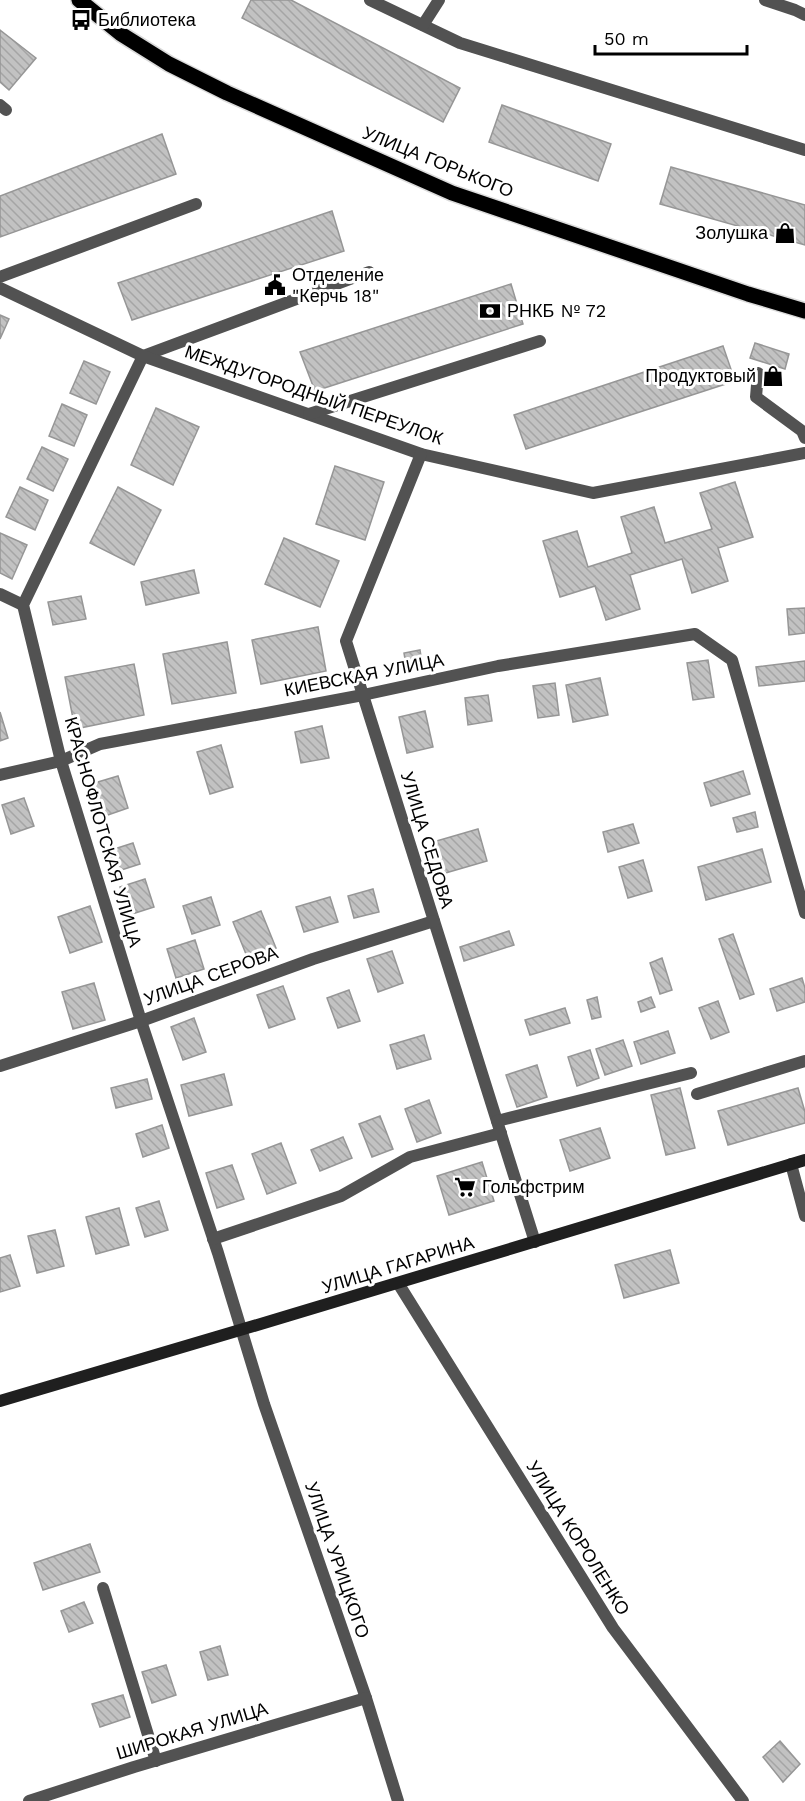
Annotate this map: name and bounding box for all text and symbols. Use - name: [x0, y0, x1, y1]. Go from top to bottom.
- bus stop icon: Библиотека: [69, 8, 93, 32]
- place label: Библиотека: [98, 9, 197, 30]
- scale bar: [595, 18, 746, 56]
- text: 50 m: [604, 28, 649, 49]
- street label: УЛИЦА ГОРЬКОГО: [360, 122, 517, 201]
- shop icon: Золушка: [773, 221, 797, 245]
- place label: Золушка: [695, 222, 769, 243]
- place label: Отделение "Керчь 18": [292, 264, 384, 306]
- public building icon: Отделение "Керчь 18": [263, 273, 287, 297]
- bank icon: РНКБ № 72: [478, 299, 502, 323]
- place label: РНКБ № 72: [507, 300, 606, 321]
- street label: МЕЖДУГОРОДНЫЙ ПЕРЕУЛОК: [182, 340, 447, 449]
- shop icon: Продуктовый: [761, 364, 785, 388]
- place label: Продуктовый: [645, 365, 756, 386]
- street label: КИЕВСКАЯ УЛИЦА: [282, 649, 446, 700]
- street label: КРАСНОФЛОТСКАЯ УЛИЦА: [61, 714, 146, 949]
- street label: УЛИЦА СЕДОВА: [397, 769, 458, 911]
- street label: УЛИЦА СЕРОВА: [141, 942, 281, 1010]
- supermarket icon: Гольфстрим: [453, 1175, 477, 1199]
- place label: Гольфстрим: [482, 1176, 585, 1197]
- street label: УЛИЦА ГАГАРИНА: [319, 1231, 477, 1298]
- street label: УЛИЦА КОРОЛЕНКО: [522, 1457, 634, 1619]
- street label: УЛИЦА УРИЦКОГО: [301, 1479, 374, 1641]
- street label: ШИРОКАЯ УЛИЦА: [113, 1697, 270, 1764]

